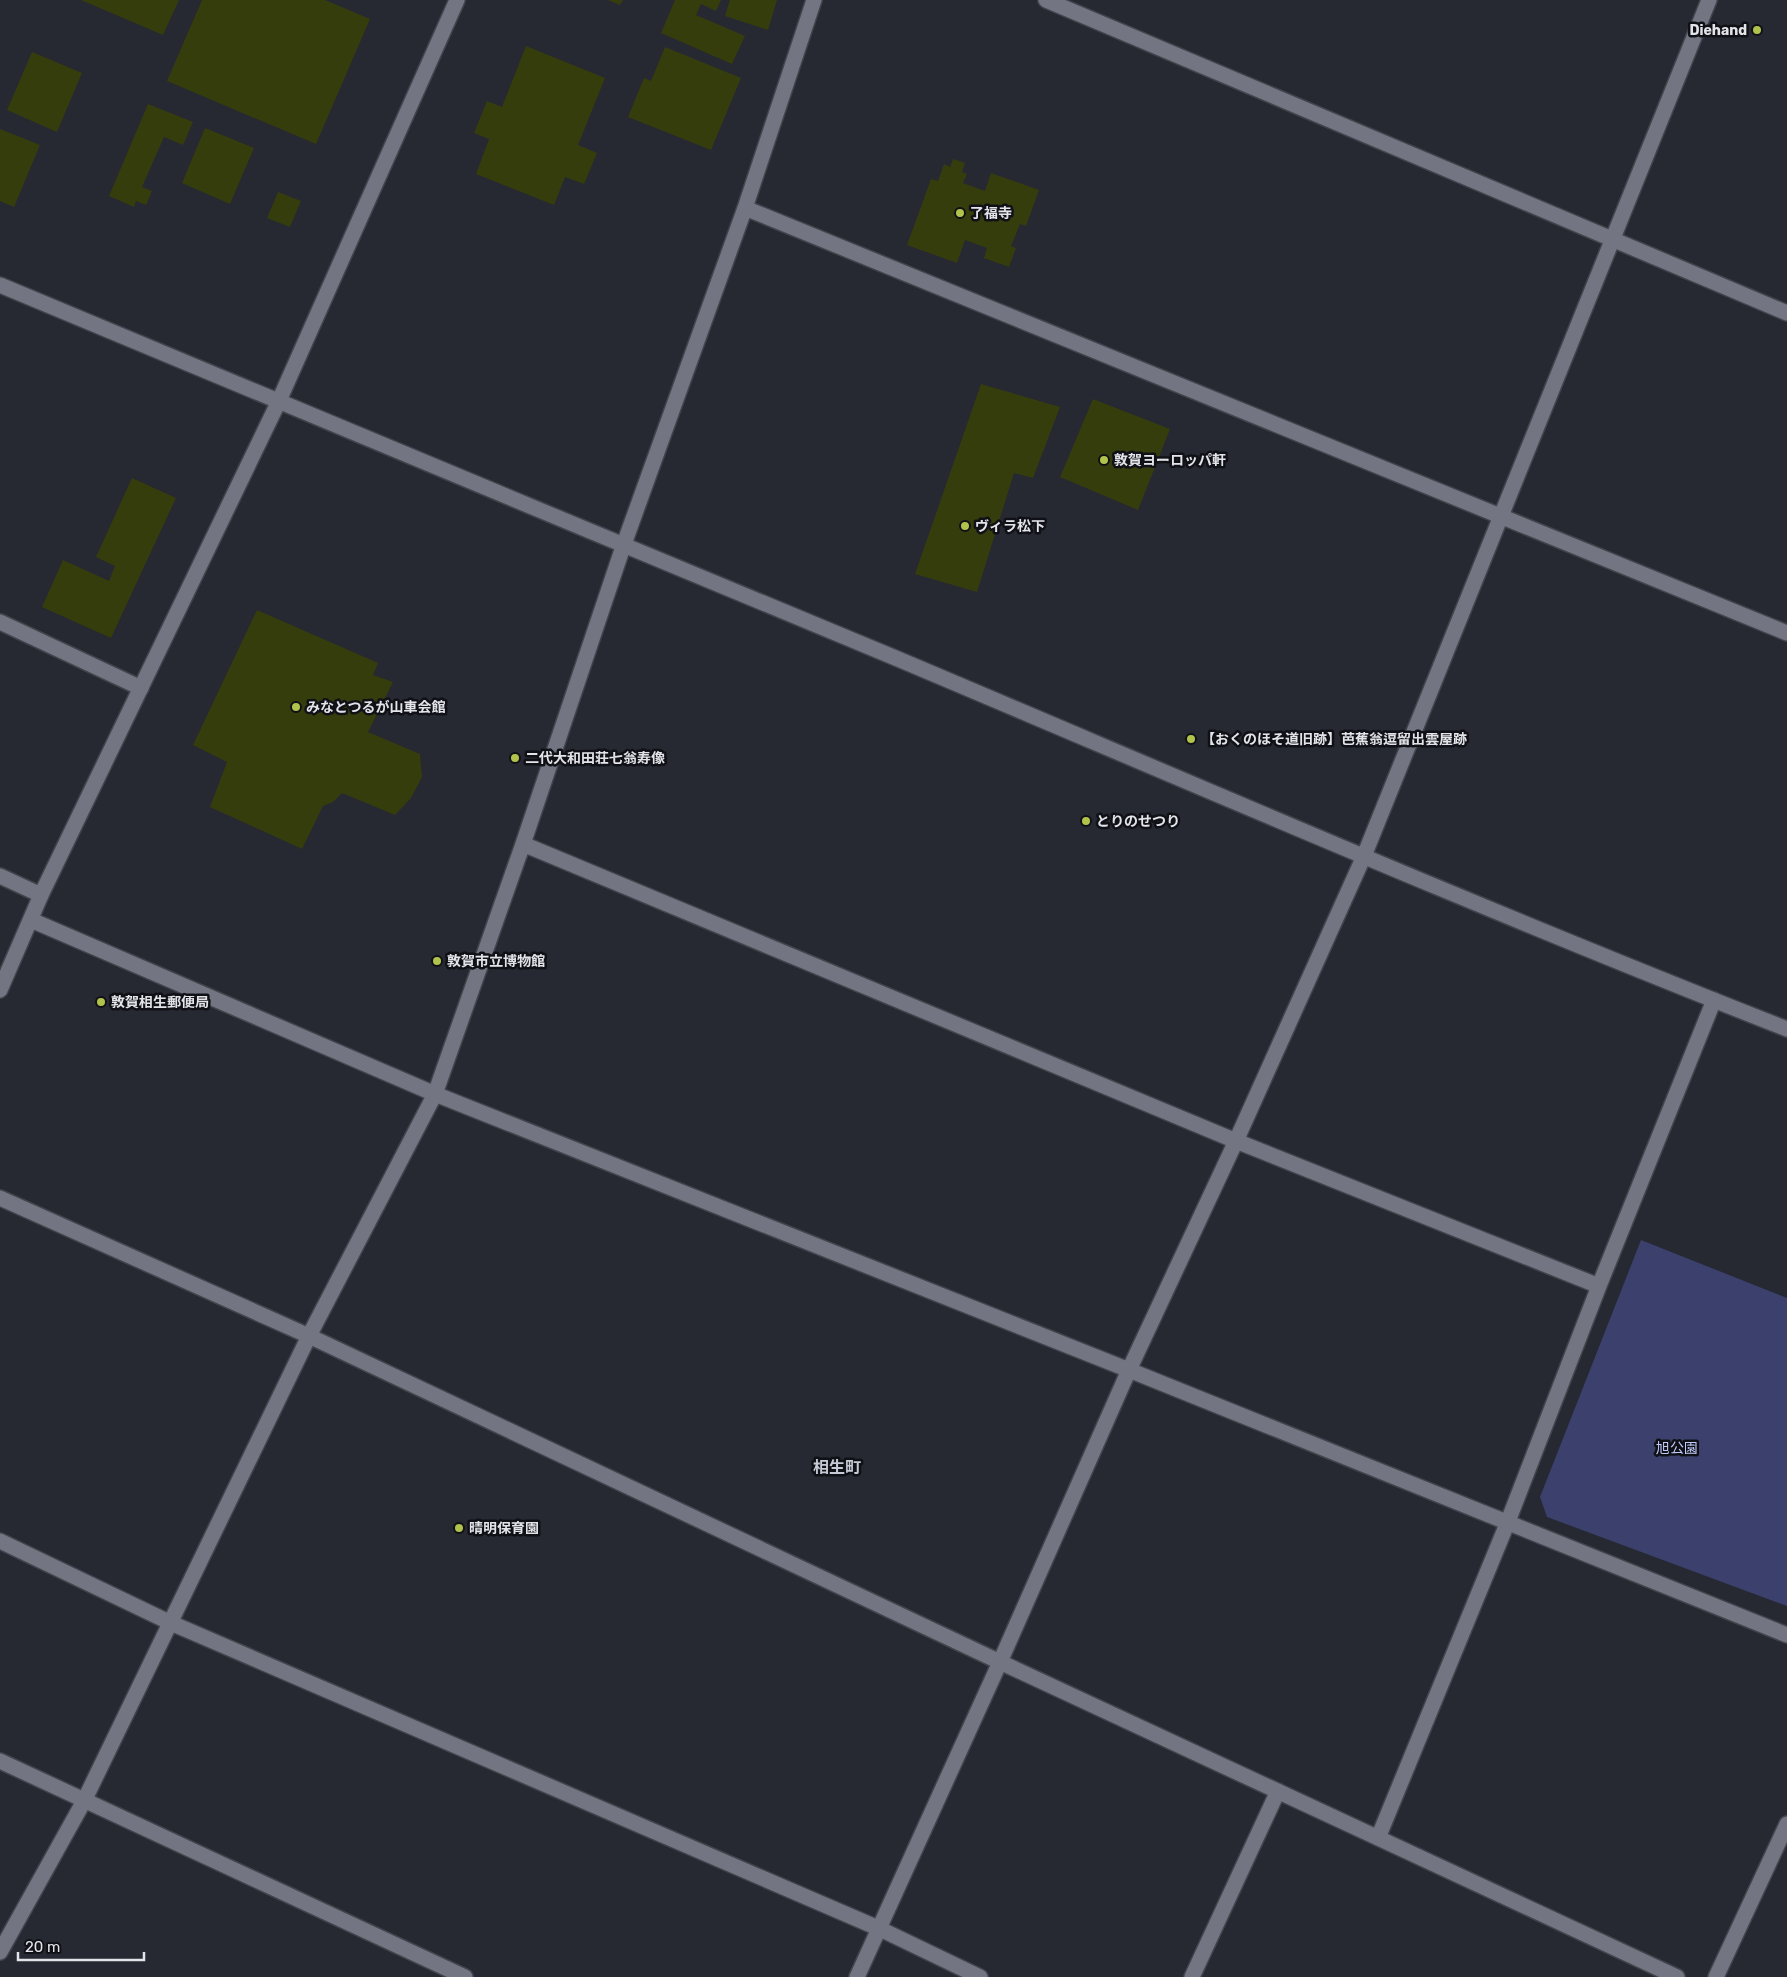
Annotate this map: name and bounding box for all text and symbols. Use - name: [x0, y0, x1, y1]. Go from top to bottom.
- place label: Diehand: [1689, 22, 1747, 39]
- marker: Diehand: [1751, 24, 1763, 36]
- place label: 了福寺: [970, 205, 1012, 222]
- marker: 了福寺: [954, 207, 966, 219]
- place label: 敦賀ヨーロッパ軒: [1114, 452, 1226, 469]
- marker: 敦賀ヨーロッパ軒: [1098, 454, 1110, 466]
- place label: ヴィラ松下: [975, 518, 1045, 535]
- marker: ヴィラ松下: [959, 520, 971, 532]
- place label: みなとつるが山車会館: [306, 699, 445, 716]
- marker: みなとつるが山車会館: [290, 701, 302, 713]
- place label: 【おくのほそ道旧跡】芭蕉翁逗留出雲屋跡: [1201, 731, 1467, 748]
- marker: 【おくのほそ道旧跡】芭蕉翁逗留出雲屋跡: [1185, 733, 1197, 745]
- place label: 二代大和田荘七翁寿像: [525, 750, 665, 767]
- marker: 二代大和田荘七翁寿像: [509, 752, 521, 764]
- place label: とりのせつり: [1096, 813, 1180, 830]
- marker: とりのせつり: [1080, 815, 1092, 827]
- place label: 敦賀市立博物館: [447, 953, 545, 970]
- marker: 敦賀市立博物館: [431, 955, 443, 967]
- place label: 敦賀相生郵便局: [111, 994, 209, 1011]
- marker: 敦賀相生郵便局: [95, 996, 107, 1008]
- park label: 旭公園: [1656, 1440, 1698, 1457]
- district label: 相生町: [813, 1458, 861, 1477]
- place label: 晴明保育園: [469, 1520, 539, 1537]
- marker: 晴明保育園: [453, 1522, 465, 1534]
- scale bar: [18, 1930, 144, 1962]
- text: 20 m: [25, 1938, 60, 1956]

